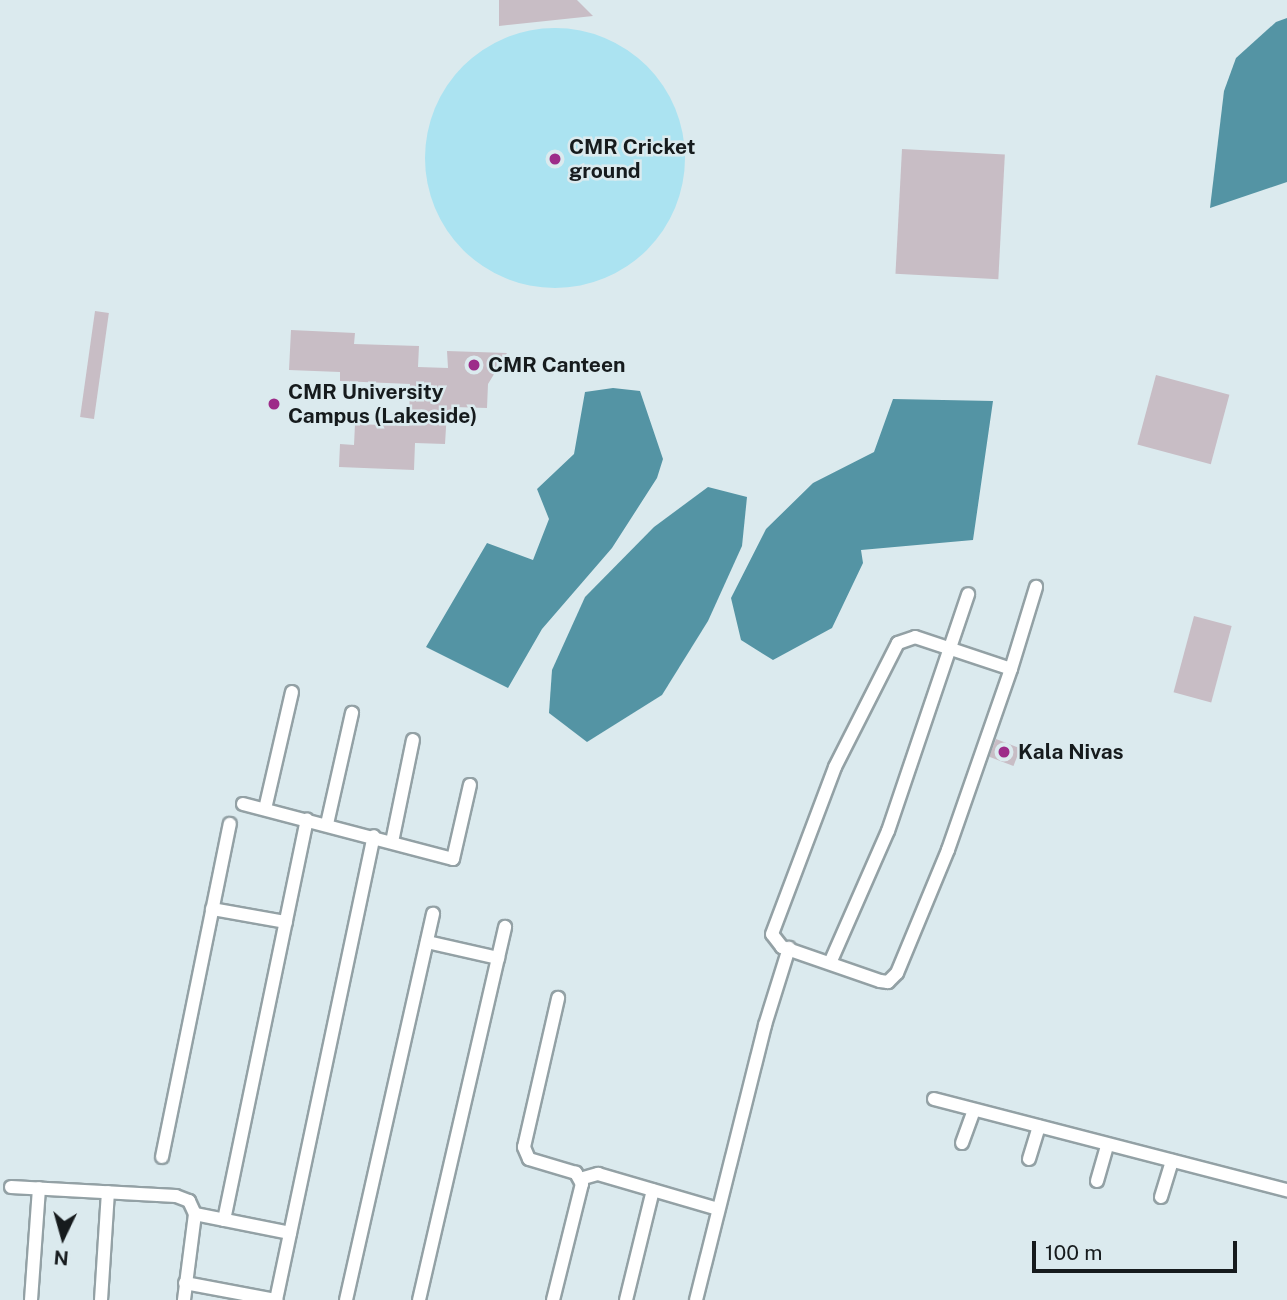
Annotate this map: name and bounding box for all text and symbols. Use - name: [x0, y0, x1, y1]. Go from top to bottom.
- place label: CMR Cricket ground: [569, 134, 696, 184]
- marker: CMR Cricket ground: [547, 151, 563, 167]
- place label: CMR Canteen: [488, 352, 626, 378]
- marker: CMR Canteen: [466, 357, 482, 373]
- place label: CMR University Campus (Lakeside): [288, 379, 477, 429]
- marker: CMR University Campus (Lakeside): [266, 396, 282, 412]
- place label: Kala Nivas: [1018, 739, 1124, 765]
- marker: Kala Nivas: [996, 744, 1012, 760]
- north arrow: [28, 1202, 98, 1272]
- scale bar: [1035, 1226, 1240, 1270]
- text: 100 m: [1045, 1240, 1102, 1265]
- text: N: [53, 1246, 70, 1270]

